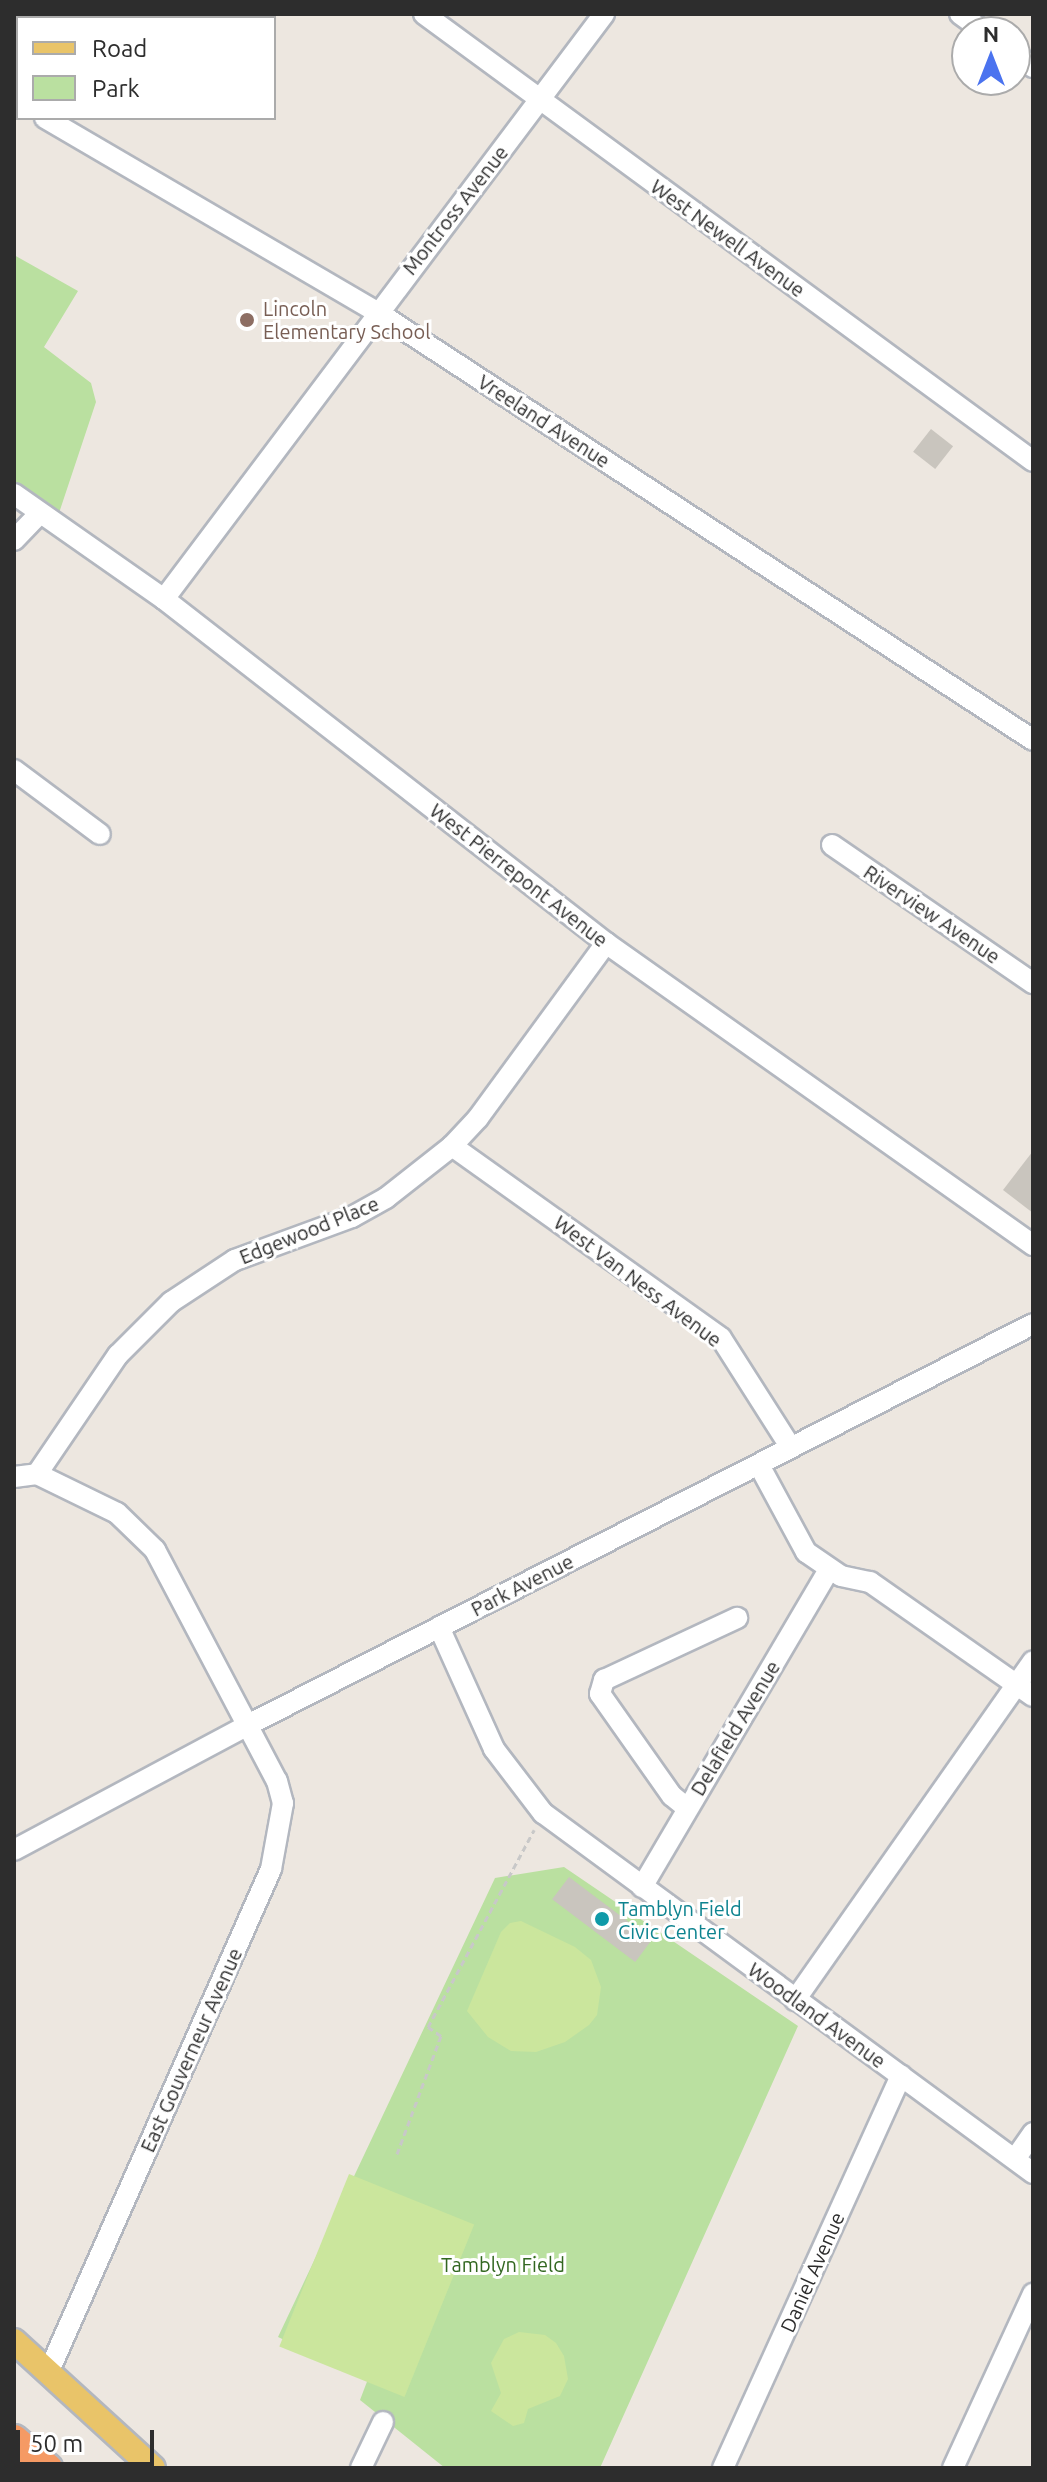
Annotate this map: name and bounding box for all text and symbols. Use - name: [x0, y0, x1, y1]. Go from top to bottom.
- legend: [16, 16, 276, 120]
- north arrow: [951, 16, 1031, 96]
- text: N: [983, 21, 999, 46]
- text: Road: [92, 35, 147, 62]
- text: Park: [92, 75, 140, 102]
- street label: Montross Avenue: [397, 141, 513, 279]
- street label: West Newell Avenue: [646, 174, 810, 302]
- place label: Lincoln Elementary School: [263, 296, 430, 343]
- marker: Lincoln Elementary School: [238, 311, 256, 329]
- street label: Vreeland Avenue: [473, 369, 615, 473]
- street label: West Pierrepont Avenue: [425, 798, 613, 952]
- street label: Riverview Avenue: [859, 860, 1005, 968]
- street label: Edgewood Place: [236, 1191, 382, 1269]
- street label: West Van Ness Avenue: [549, 1210, 727, 1352]
- street label: Park Avenue: [467, 1549, 577, 1621]
- street label: Delafield Avenue: [685, 1656, 785, 1800]
- place label: Tamblyn Field Civic Center: [618, 1896, 742, 1943]
- marker: Tamblyn Field Civic Center: [593, 1910, 611, 1928]
- street label: East Gouverneur Avenue: [135, 1944, 247, 2156]
- street label: Woodland Avenue: [744, 1957, 890, 2073]
- street label: Daniel Avenue: [775, 2208, 849, 2336]
- park label: Tamblyn Field: [441, 2252, 565, 2276]
- scale bar: [20, 2414, 158, 2464]
- text: 50 m: [30, 2430, 83, 2457]

